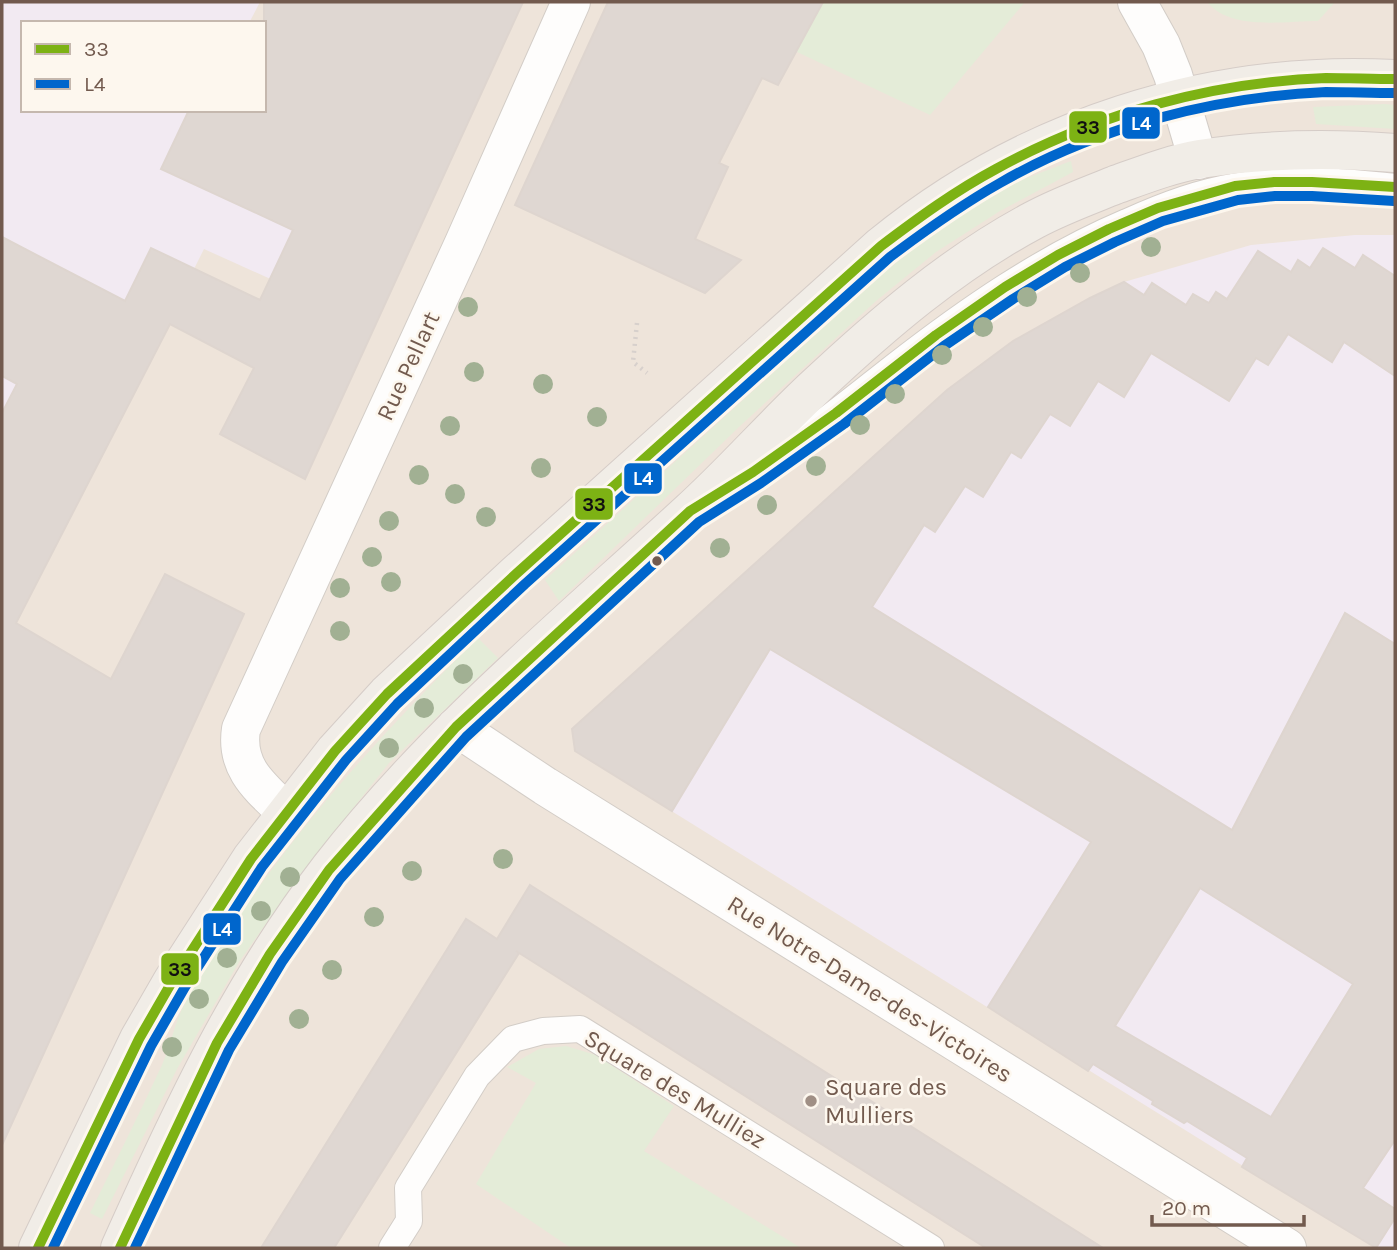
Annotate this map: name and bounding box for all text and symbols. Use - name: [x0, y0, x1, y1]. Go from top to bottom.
- legend: [21, 21, 266, 112]
- text: 33: [84, 37, 109, 61]
- text: L4: [84, 72, 106, 96]
- line badge: L4: [1121, 106, 1161, 140]
- line badge: 33: [1068, 110, 1108, 144]
- text: L4: [1131, 113, 1152, 135]
- text: 33: [1076, 117, 1100, 139]
- street label: Rue Pellart: [371, 307, 445, 425]
- line badge: L4: [623, 462, 663, 495]
- text: L4: [633, 468, 654, 490]
- line badge: 33: [574, 487, 614, 521]
- text: 33: [582, 494, 606, 516]
- unlabelled marker: [650, 554, 664, 568]
- street label: Rue Notre-Dame-des-Victoires: [722, 889, 1018, 1089]
- line badge: L4: [202, 912, 242, 946]
- text: L4: [212, 919, 233, 941]
- line badge: 33: [160, 952, 200, 986]
- text: 33: [168, 959, 192, 981]
- street label: Square des Mulliez: [579, 1024, 771, 1154]
- place label: Square des Mulliers: [825, 1073, 947, 1129]
- marker: Square des Mulliers: [803, 1093, 819, 1109]
- scale bar: [1152, 1184, 1304, 1228]
- text: 20 m: [1162, 1196, 1211, 1220]

